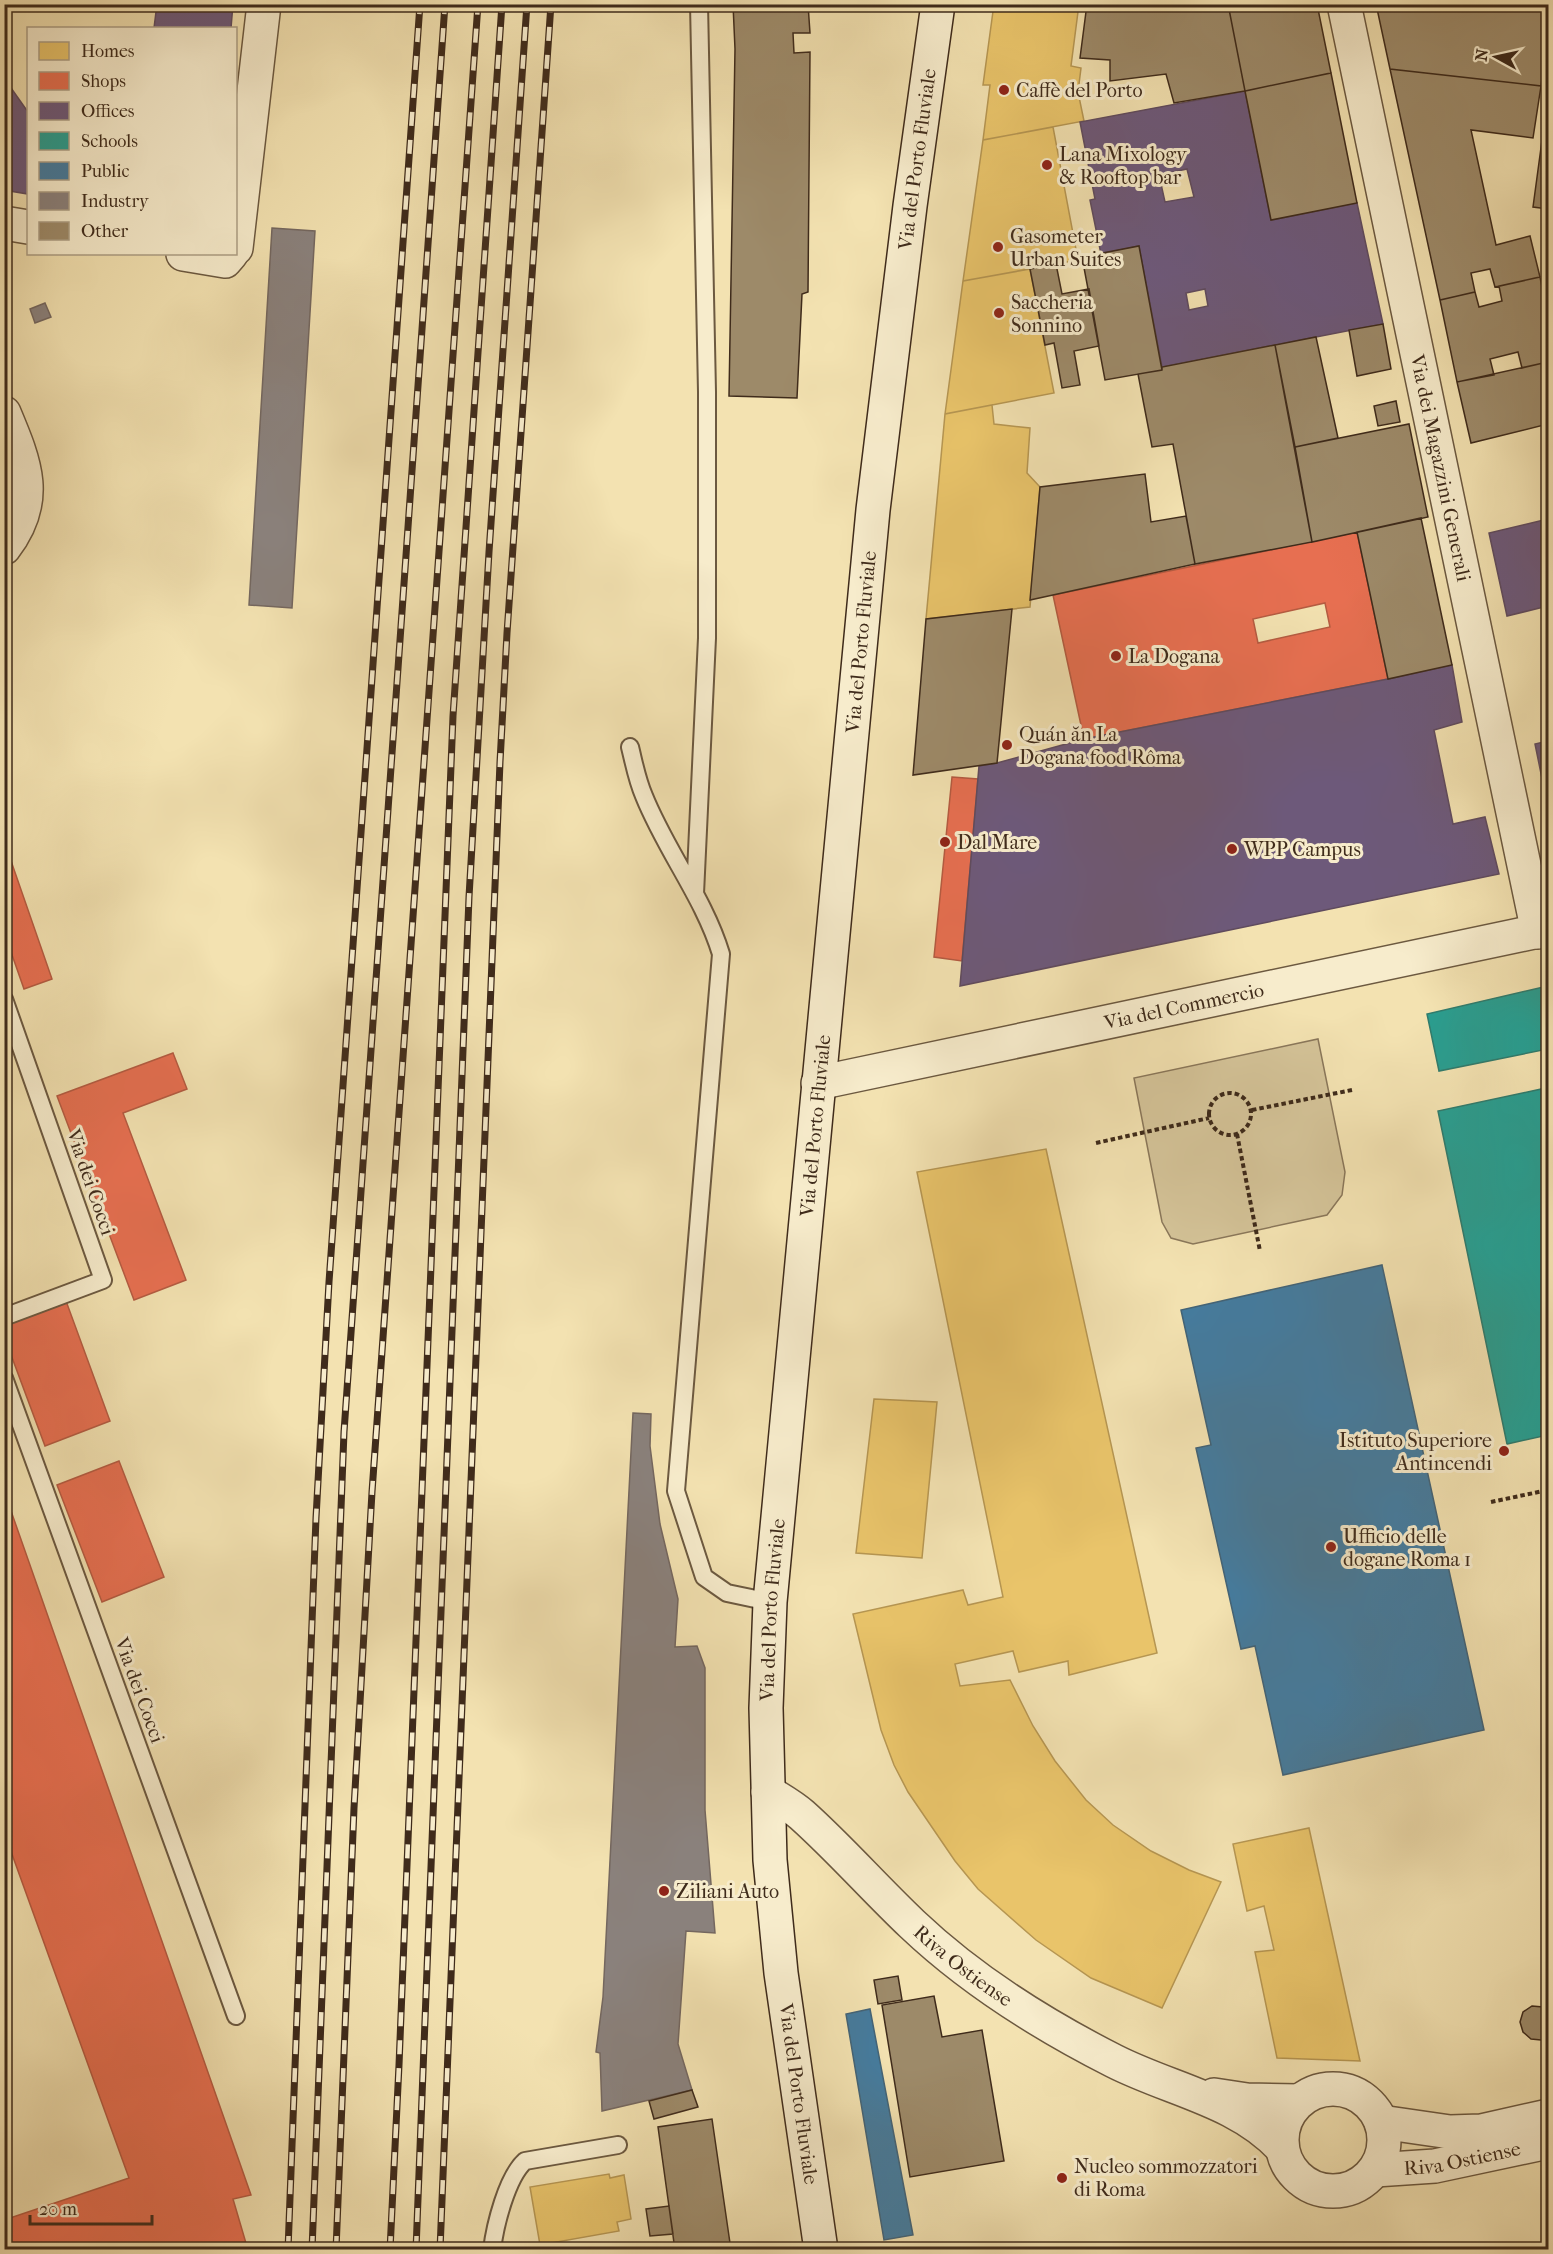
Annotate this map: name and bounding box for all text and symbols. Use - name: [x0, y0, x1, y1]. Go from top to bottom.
- legend: [27, 27, 237, 255]
- north arrow: [1466, 27, 1526, 87]
- text: Homes: [81, 41, 135, 62]
- text: N: [1471, 47, 1492, 62]
- street label: Via del Porto Fluviale: [894, 67, 941, 252]
- text: Shops: [81, 71, 126, 92]
- place label: Caffè del Porto: [1016, 79, 1143, 102]
- marker: Caffè del Porto: [997, 83, 1011, 97]
- text: Offices: [81, 101, 135, 122]
- text: Schools: [81, 131, 138, 152]
- place label: Lana Mixology & Rooftop bar: [1059, 143, 1188, 189]
- marker: Lana Mixology & Rooftop bar: [1040, 158, 1054, 172]
- text: Public: [81, 161, 129, 182]
- text: Industry: [81, 191, 150, 212]
- text: Other: [81, 221, 129, 242]
- place label: Gasometer Urban Suites: [1010, 225, 1121, 271]
- marker: Gasometer Urban Suites: [991, 240, 1005, 254]
- place label: Saccheria Sonnino: [1011, 291, 1094, 337]
- marker: Saccheria Sonnino: [992, 306, 1006, 320]
- street label: Via dei Magazzini Generali: [1405, 352, 1475, 584]
- street label: Via del Porto Fluviale: [841, 550, 881, 735]
- place label: La Dogana: [1128, 645, 1221, 668]
- marker: La Dogana: [1109, 649, 1123, 663]
- place label: Quán ăn La Dogana food Rôma: [1019, 723, 1182, 769]
- marker: Quán ăn La Dogana food Rôma: [1000, 738, 1014, 752]
- place label: Dal Mare: [957, 831, 1037, 854]
- marker: Dal Mare: [938, 835, 952, 849]
- place label: WPP Campus: [1243, 838, 1361, 861]
- marker: WPP Campus: [1225, 842, 1239, 856]
- street label: Via del Commercio: [1101, 978, 1266, 1035]
- street label: Via del Porto Fluviale: [795, 1034, 835, 1219]
- street label: Via dei Cocci: [61, 1125, 119, 1238]
- place label: Istituto Superiore Antincendi: [1339, 1429, 1492, 1475]
- marker: Istituto Superiore Antincendi: [1497, 1444, 1511, 1458]
- street label: Via del Porto Fluviale: [755, 1517, 790, 1702]
- place label: Ufficio delle dogane Roma 1: [1343, 1525, 1471, 1571]
- marker: Ufficio delle dogane Roma 1: [1324, 1540, 1338, 1554]
- street label: Via dei Cocci: [109, 1633, 169, 1746]
- place label: Ziliani Auto: [676, 1880, 779, 1903]
- marker: Ziliani Auto: [657, 1884, 671, 1898]
- street label: Riva Ostiense: [909, 1921, 1016, 2011]
- street label: Via del Porto Fluviale: [774, 2001, 823, 2186]
- street label: Riva Ostiense: [1403, 2137, 1523, 2180]
- place label: Nucleo sommozzatori di Roma: [1074, 2155, 1258, 2201]
- marker: Nucleo sommozzatori di Roma: [1055, 2171, 1069, 2185]
- scale bar: [30, 2188, 152, 2226]
- text: 20 m: [39, 2199, 77, 2220]

